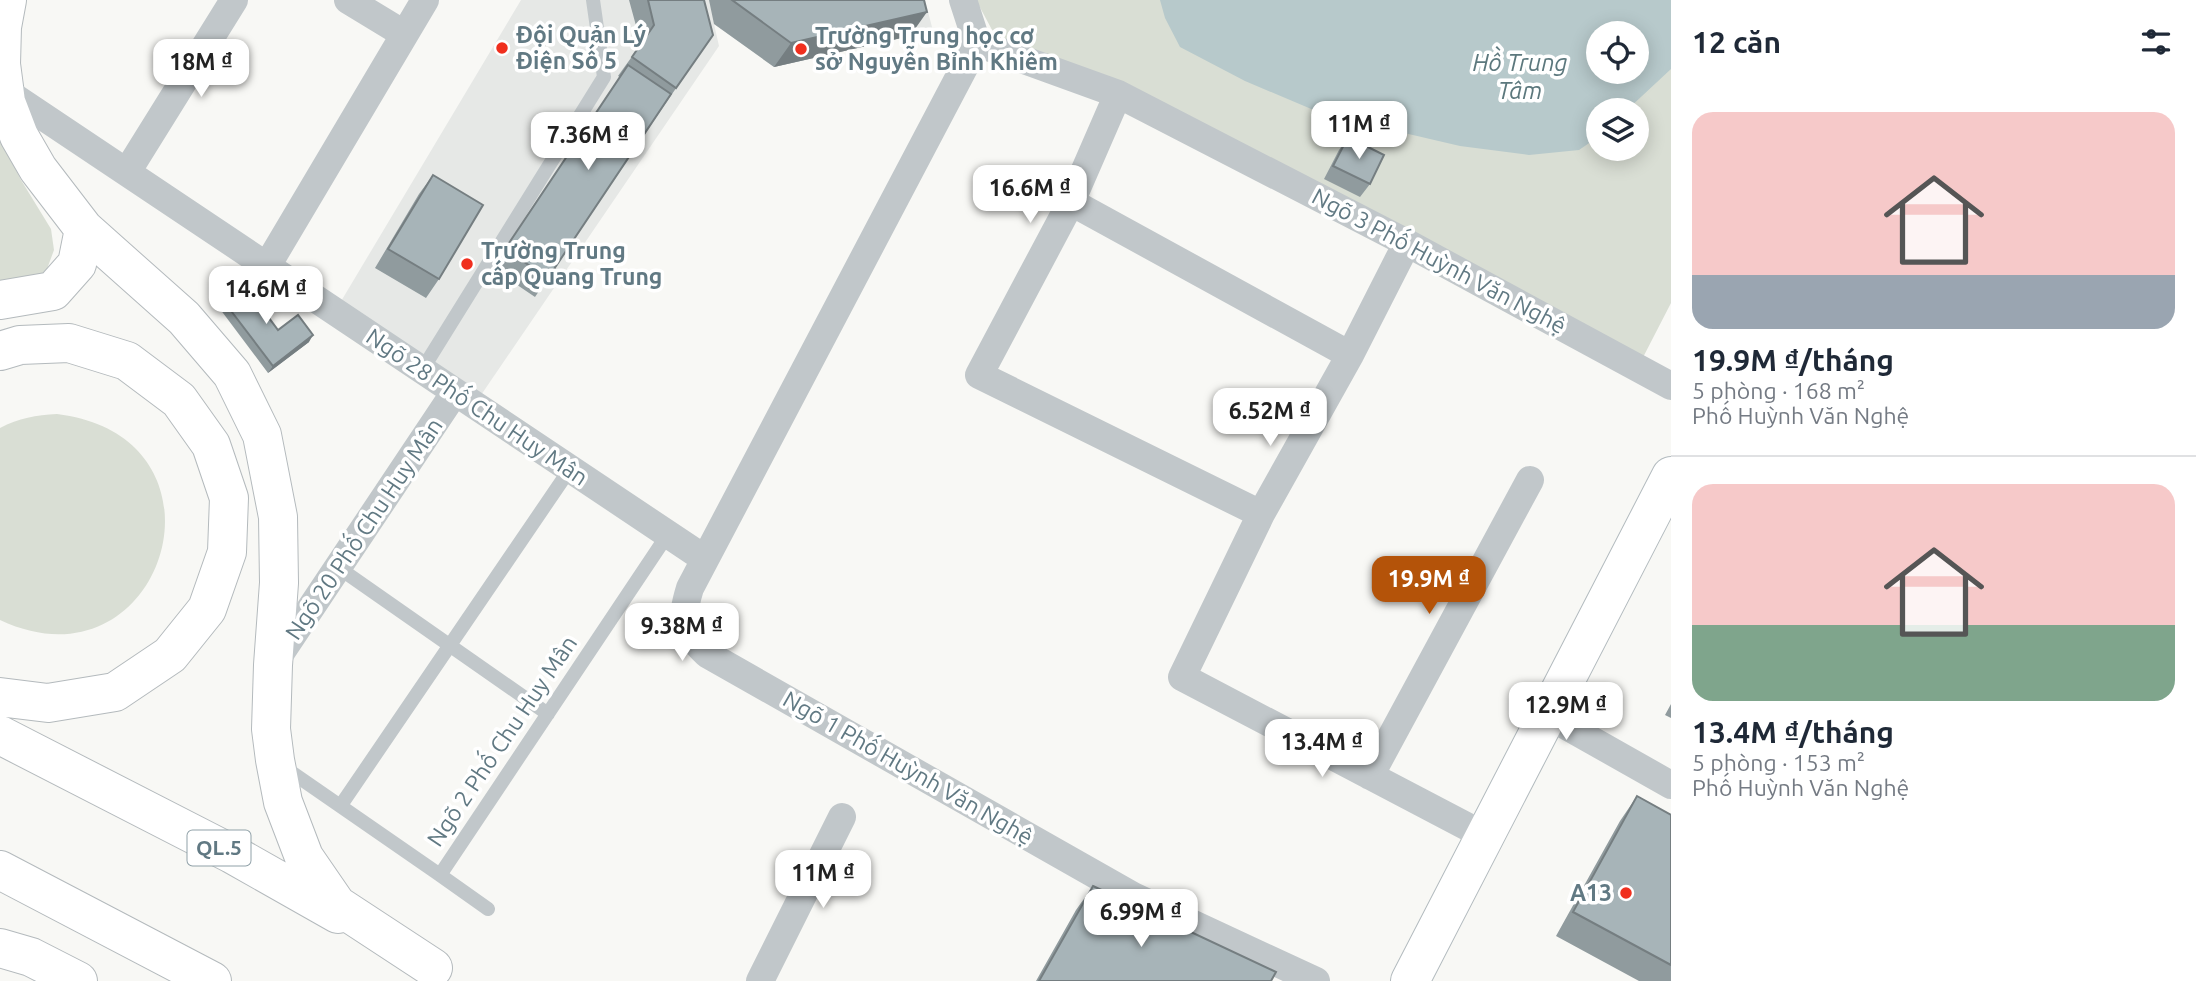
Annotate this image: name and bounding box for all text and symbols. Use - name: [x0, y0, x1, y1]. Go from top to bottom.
- map controls: [1586, 21, 1649, 161]
- button: locate: [1586, 21, 1649, 84]
- place label: Đội Quản Lý Điện Số 5: [516, 22, 646, 73]
- place label: Trường Trung học cơ sở Nguyễn Bỉnh Khiêm: [815, 23, 1058, 74]
- icon: filters: [2137, 23, 2175, 61]
- text: 12 căn: [1692, 25, 1781, 59]
- pin: 18M ₫: [152, 40, 250, 99]
- marker: Đội Quản Lý Điện Số 5: [494, 40, 510, 56]
- marker: Trường Trung học cơ sở Nguyễn Bỉnh Khiêm: [793, 41, 809, 57]
- water label: Hồ Trung Tâm: [1472, 45, 1568, 104]
- text: 18M ₫: [169, 49, 233, 74]
- button: layers: [1586, 98, 1649, 161]
- pin: 11M ₫: [1310, 102, 1408, 161]
- text: 11M ₫: [1327, 111, 1391, 136]
- pin: 7.36M ₫: [523, 113, 653, 172]
- text: 7.36M ₫: [547, 122, 629, 147]
- icon: home: [1871, 157, 1997, 283]
- pin: 16.6M ₫: [965, 166, 1095, 225]
- text: 16.6M ₫: [989, 175, 1071, 200]
- street label: Ngõ 3 Phố Huỳnh Văn Nghệ: [1308, 181, 1572, 338]
- place label: Trường Trung cấp Quang Trung: [481, 238, 662, 289]
- marker: Trường Trung cấp Quang Trung: [459, 256, 475, 272]
- pin: 14.6M ₫: [201, 266, 331, 326]
- text: 14.6M ₫: [225, 276, 307, 301]
- street label: Ngõ 28 Phố Chu Huy Mân: [362, 321, 594, 490]
- text: 19.9M ₫/tháng: [1692, 343, 1894, 377]
- text: 5 phòng · 168 m²: [1692, 378, 1865, 403]
- pin: 6.52M ₫: [1205, 388, 1335, 448]
- text: 6.52M ₫: [1229, 398, 1311, 423]
- text: Phố Huỳnh Văn Nghệ: [1692, 403, 1909, 428]
- street label: Ngõ 20 Phố Chu Huy Mân: [278, 412, 447, 644]
- icon: home: [1871, 529, 1997, 655]
- pin: 19.9M ₫: [1364, 556, 1494, 616]
- text: 19.9M ₫: [1388, 566, 1470, 591]
- pin: 9.38M ₫: [617, 604, 747, 663]
- text: 9.38M ₫: [641, 613, 723, 638]
- street label: Ngõ 2 Phố Chu Huy Mân: [420, 629, 581, 851]
- pin: 12.9M ₫: [1501, 682, 1631, 742]
- street label: Ngõ 1 Phố Huỳnh Văn Nghệ: [779, 683, 1039, 849]
- text: 12.9M ₫: [1525, 692, 1607, 717]
- text: 13.4M ₫/tháng: [1692, 715, 1894, 749]
- pin: 13.4M ₫: [1257, 720, 1387, 779]
- text: 13.4M ₫: [1281, 729, 1363, 754]
- text: 5 phòng · 153 m²: [1692, 750, 1865, 775]
- text: Phố Huỳnh Văn Nghệ: [1692, 775, 1909, 800]
- road number: QL.5: [188, 830, 250, 866]
- pin: 11M ₫: [774, 850, 872, 910]
- text: 11M ₫: [791, 860, 855, 885]
- place label: A13: [1570, 880, 1612, 905]
- marker: A13: [1618, 885, 1634, 901]
- pin: 6.99M ₫: [1076, 890, 1206, 949]
- text: 6.99M ₫: [1100, 899, 1182, 924]

